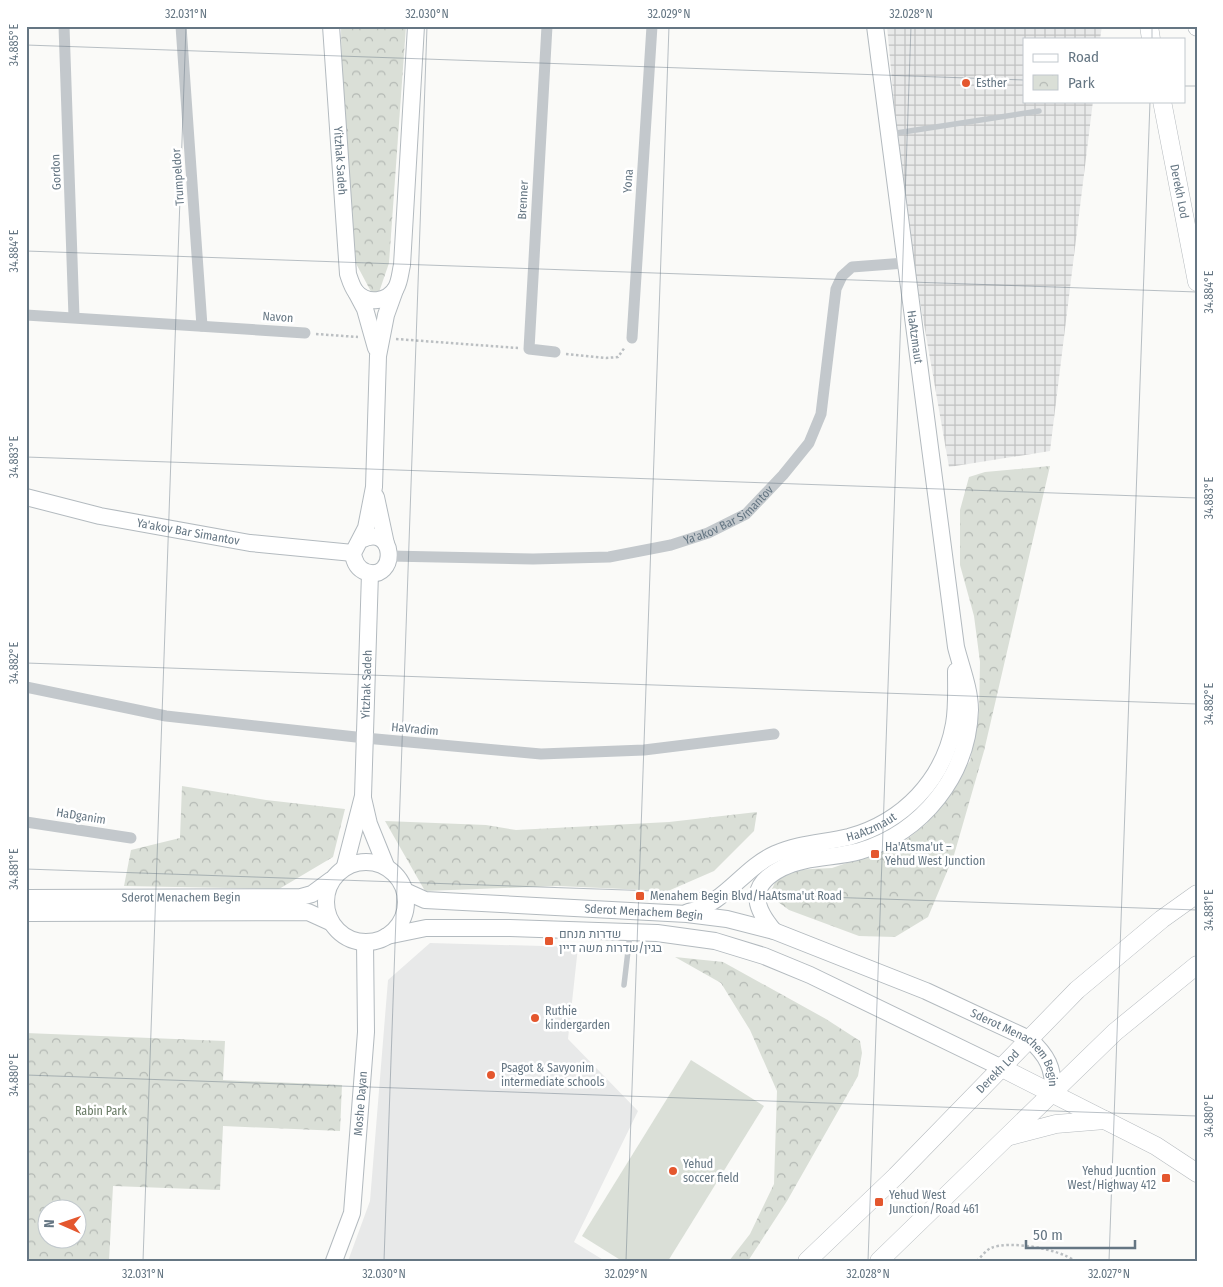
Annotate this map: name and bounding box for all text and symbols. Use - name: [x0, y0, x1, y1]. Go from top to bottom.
- text: 32.031°N: [165, 7, 207, 21]
- text: 32.030°N: [405, 7, 449, 21]
- text: 32.029°N: [647, 7, 691, 21]
- text: 32.028°N: [889, 7, 933, 21]
- text: 34.885°E: [7, 23, 21, 66]
- legend: [1023, 38, 1186, 102]
- text: Road: [1068, 48, 1099, 66]
- text: Park: [1068, 74, 1095, 92]
- place label: Esther: [976, 76, 1008, 90]
- marker: Esther: [960, 77, 972, 89]
- street label: Yitzhak Sadeh: [331, 126, 350, 196]
- street label: Trumpeldor: [169, 147, 187, 206]
- street label: Gordon: [48, 154, 64, 190]
- street label: Derekh Lod: [1167, 163, 1192, 220]
- street label: Yona: [620, 169, 636, 193]
- street label: Brenner: [515, 179, 531, 220]
- text: 34.884°E: [7, 229, 21, 272]
- text: 34.884°E: [1202, 270, 1216, 313]
- street label: Navon: [262, 309, 294, 325]
- street label: HaAtzmaut: [904, 310, 926, 365]
- text: 34.883°E: [7, 435, 21, 478]
- text: 34.883°E: [1202, 476, 1216, 519]
- street label: Ya'akov Bar Simantov: [682, 482, 777, 547]
- street label: Ya'akov Bar Simantov: [136, 516, 241, 548]
- text: 34.882°E: [7, 642, 21, 684]
- street label: Yitzhak Sadeh: [358, 650, 375, 719]
- text: 34.882°E: [1202, 683, 1216, 725]
- street label: HaVradim: [391, 720, 439, 738]
- street label: HaDganim: [55, 805, 107, 827]
- street label: HaAtzmaut: [845, 810, 899, 844]
- place label: Ha'Atsma'ut – Yehud West Junction: [885, 840, 985, 868]
- text: 34.881°E: [7, 848, 21, 890]
- marker: Ha'Atsma'ut – Yehud West Junction: [869, 848, 881, 860]
- place label: Menahem Begin Blvd/HaAtsma'ut Road: [650, 889, 842, 903]
- text: 34.881°E: [1202, 889, 1216, 931]
- street label: Sderot Menachem Begin: [121, 890, 241, 905]
- marker: Menahem Begin Blvd/HaAtsma'ut Road: [634, 890, 646, 902]
- street label: Sderot Menachem Begin: [584, 902, 704, 923]
- place label: שדרות מנחם בגין/שדרות משה דיין: [559, 927, 663, 955]
- marker: שדרות מנחם בגין/שדרות משה דיין: [543, 935, 555, 947]
- place label: Ruthie kindergarden: [545, 1004, 610, 1032]
- street label: Sderot Menachem Begin: [968, 1006, 1060, 1087]
- marker: Ruthie kindergarden: [529, 1012, 541, 1024]
- street label: Derekh Lod: [973, 1047, 1022, 1096]
- text: 34.880°E: [7, 1053, 21, 1097]
- place label: Psagot & Savyonim intermediate schools: [501, 1061, 605, 1089]
- marker: Psagot & Savyonim intermediate schools: [485, 1069, 497, 1081]
- street label: Moshe Dayan: [351, 1071, 370, 1137]
- text: 34.880°E: [1202, 1094, 1216, 1138]
- park label: Rabin Park: [75, 1104, 127, 1118]
- place label: Yehud soccer field: [683, 1157, 739, 1185]
- place label: Yehud Jucntion West/Highway 412: [1068, 1164, 1156, 1192]
- marker: Yehud soccer field: [667, 1165, 679, 1177]
- marker: Yehud Jucntion West/Highway 412: [1160, 1172, 1172, 1184]
- place label: Yehud West Junction/Road 461: [889, 1188, 979, 1216]
- marker: Yehud West Junction/Road 461: [873, 1196, 885, 1208]
- north arrow: [38, 1200, 88, 1250]
- scale bar: [1026, 1217, 1134, 1249]
- text: N: [41, 1219, 58, 1228]
- text: 50 m: [1033, 1226, 1063, 1244]
- text: 32.031°N: [122, 1267, 164, 1281]
- text: 32.030°N: [362, 1267, 406, 1281]
- text: 32.029°N: [604, 1267, 648, 1281]
- text: 32.028°N: [846, 1267, 890, 1281]
- text: 32.027°N: [1088, 1267, 1130, 1281]

